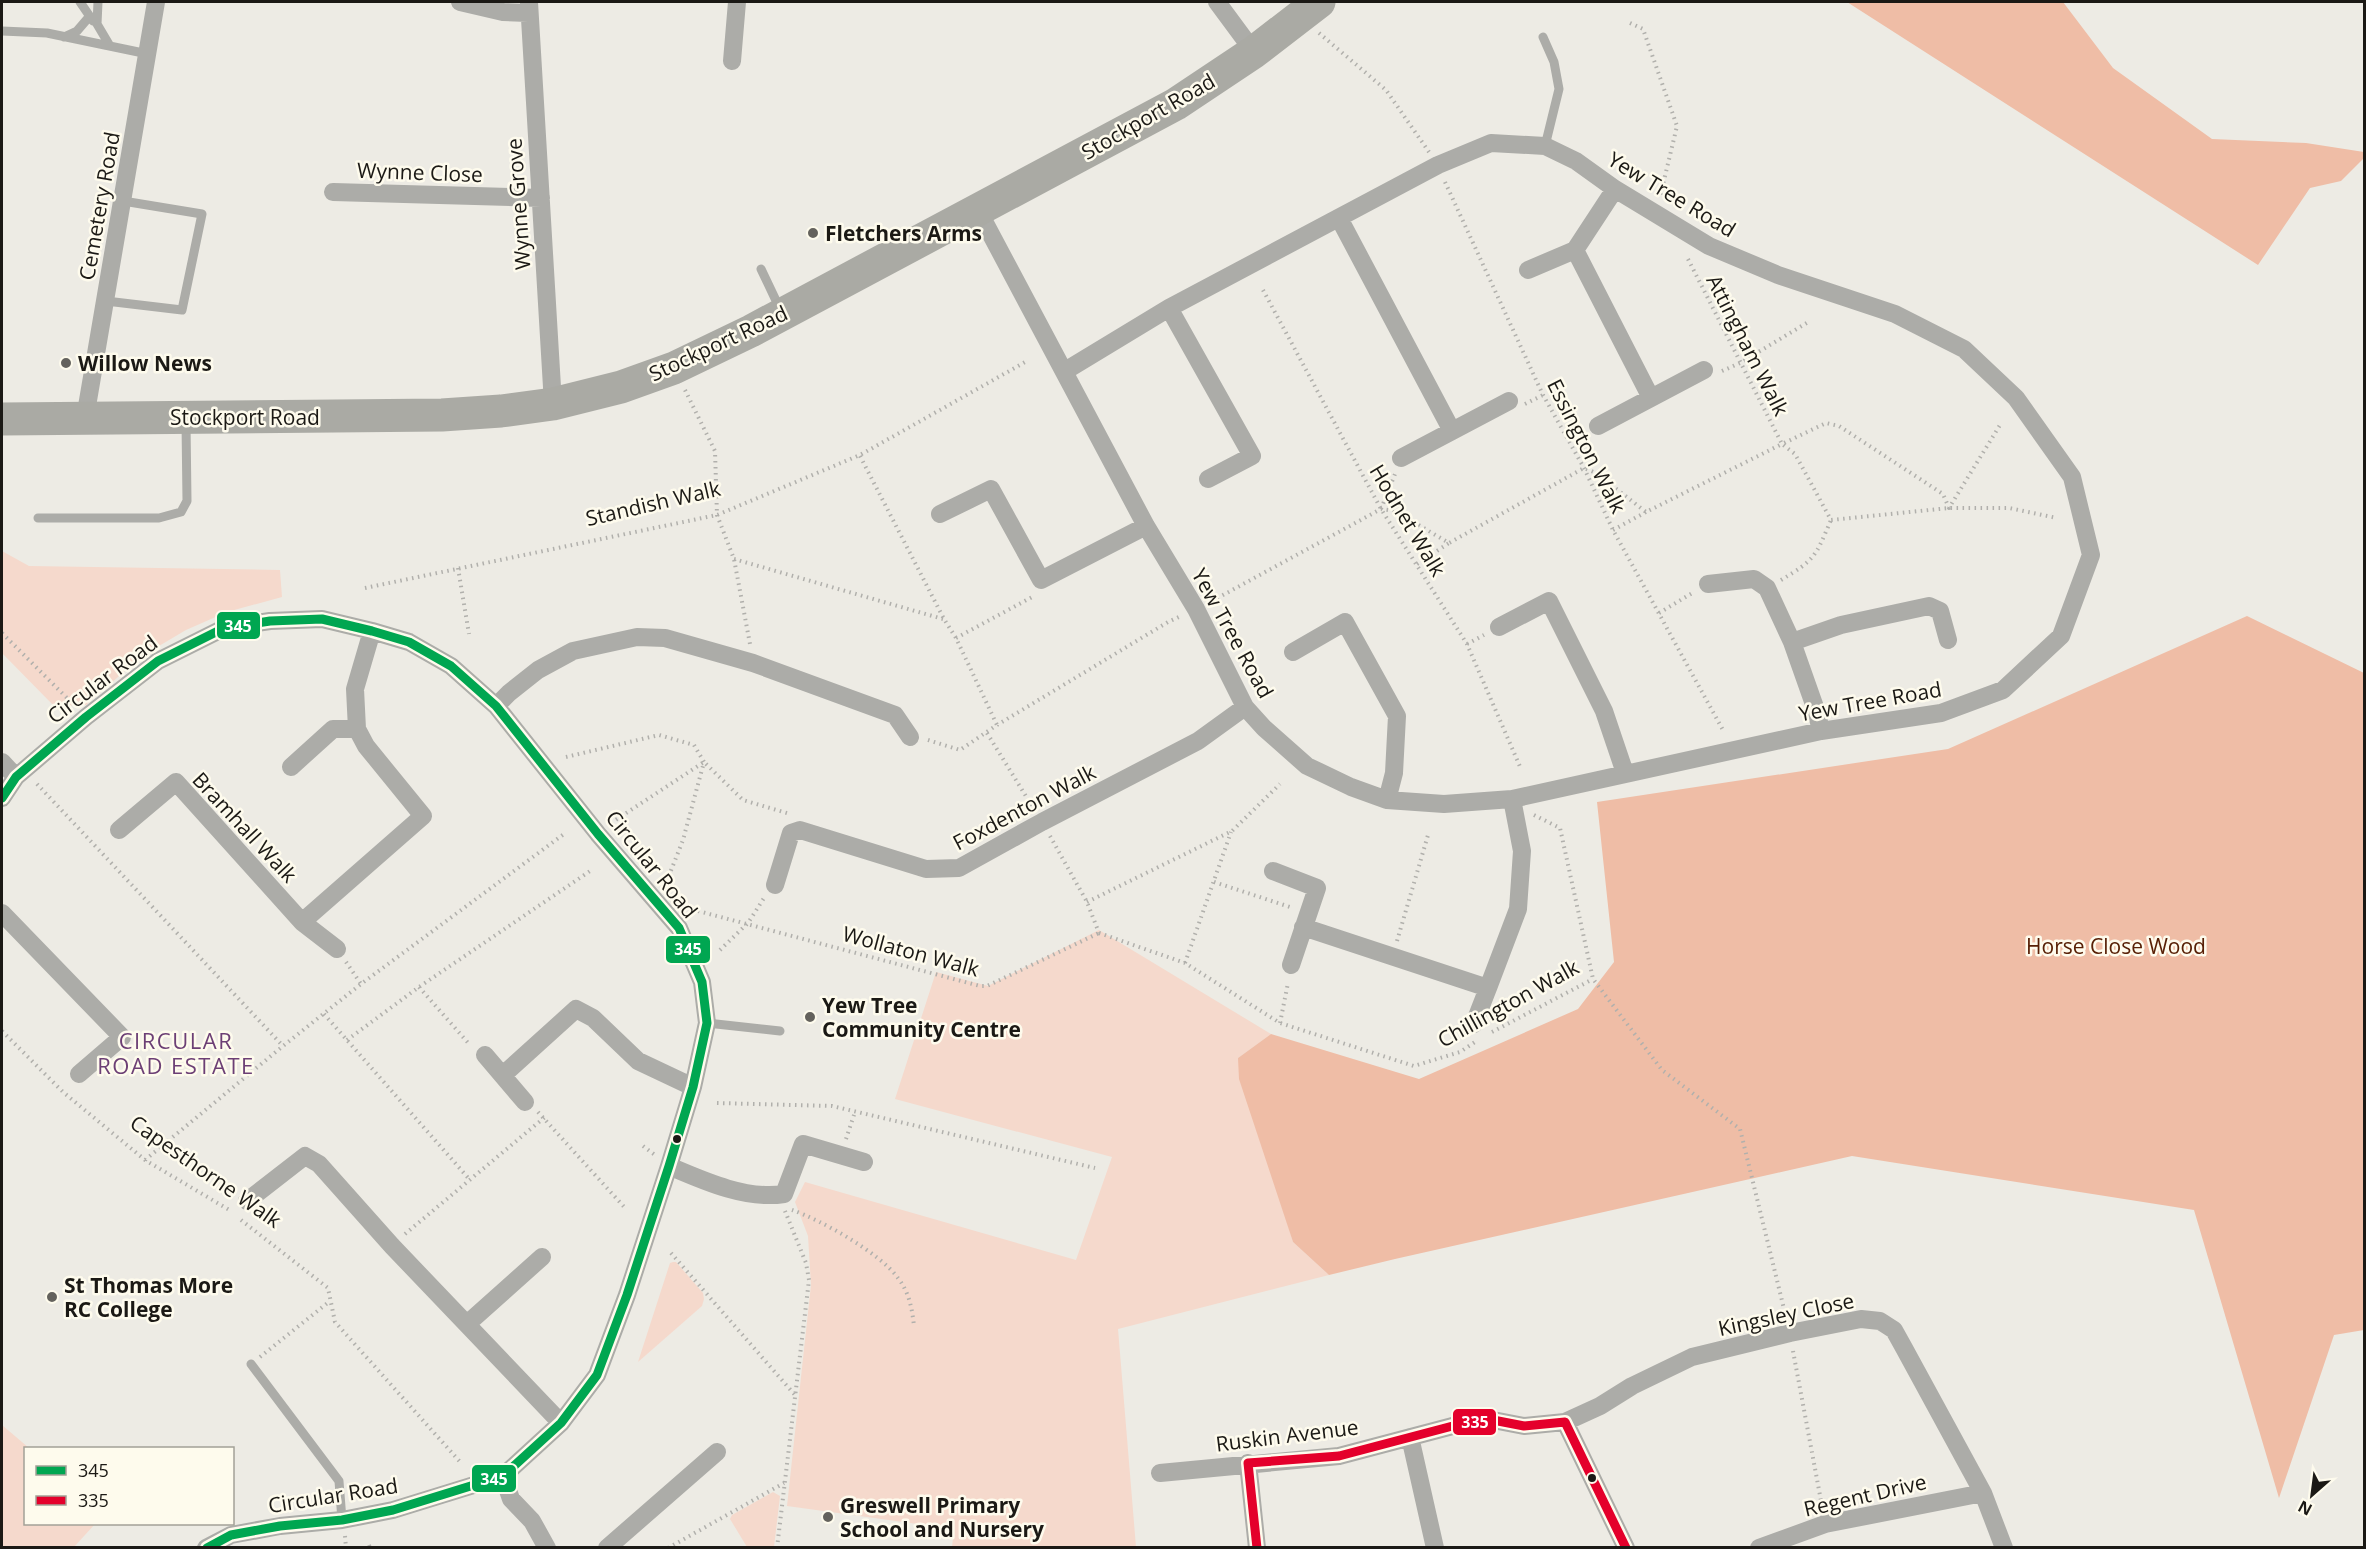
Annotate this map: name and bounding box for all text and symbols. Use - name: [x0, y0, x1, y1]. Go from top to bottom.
- street label: Stockport Road: [1076, 66, 1220, 166]
- street label: Cemetery Road: [72, 130, 126, 282]
- street label: Wynne Grove: [499, 137, 537, 271]
- street label: Yew Tree Road: [1603, 145, 1741, 243]
- street label: Wynne Close: [357, 156, 483, 188]
- place label: Fletchers Arms: [825, 219, 982, 247]
- marker: Fletchers Arms: [806, 226, 820, 240]
- street label: Attingham Walk: [1700, 270, 1796, 420]
- street label: Stockport Road: [644, 299, 792, 387]
- place label: Willow News: [78, 349, 212, 377]
- marker: Willow News: [59, 356, 73, 370]
- street label: Essington Walk: [1541, 374, 1633, 518]
- street label: Stockport Road: [170, 403, 320, 431]
- street label: Hodnet Walk: [1364, 459, 1452, 581]
- street label: Standish Walk: [583, 474, 723, 532]
- street label: Yew Tree Road: [1186, 563, 1280, 703]
- line badge: 345: [216, 611, 261, 640]
- text: 345: [224, 615, 252, 637]
- street label: Circular Road: [41, 628, 163, 730]
- street label: Yew Tree Road: [1796, 675, 1944, 727]
- street label: Foxdenton Walk: [948, 758, 1100, 856]
- street label: Bramhall Walk: [187, 766, 303, 888]
- street label: Circular Road: [600, 804, 704, 924]
- street label: Wollaton Walk: [840, 919, 982, 983]
- park label: Horse Close Wood: [2026, 932, 2206, 960]
- line badge: 345: [665, 935, 711, 964]
- text: 345: [674, 938, 702, 960]
- street label: Chillington Walk: [1432, 953, 1584, 1053]
- place label: Yew Tree Community Centre: [822, 991, 1021, 1043]
- marker: Yew Tree Community Centre: [803, 1010, 817, 1024]
- district label: CIRCULAR ROAD ESTATE: [97, 1025, 255, 1080]
- street label: Capesthorne Walk: [125, 1108, 287, 1234]
- unlabelled marker: [671, 1133, 683, 1145]
- place label: St Thomas More RC College: [64, 1271, 233, 1323]
- street label: Kingsley Close: [1715, 1286, 1857, 1342]
- marker: St Thomas More RC College: [45, 1290, 59, 1304]
- line badge: 335: [1452, 1408, 1497, 1436]
- text: 335: [1461, 1411, 1489, 1433]
- street label: Ruskin Avenue: [1214, 1412, 1360, 1458]
- legend: [24, 1447, 234, 1525]
- text: 345: [78, 1458, 109, 1482]
- line badge: 345: [471, 1464, 517, 1493]
- north arrow: [2282, 1465, 2342, 1525]
- street label: Regent Drive: [1801, 1467, 1929, 1523]
- text: 345: [480, 1468, 508, 1490]
- street label: Circular Road: [266, 1471, 400, 1519]
- unlabelled marker: [1586, 1472, 1598, 1484]
- text: 335: [78, 1488, 109, 1512]
- place label: Greswell Primary School and Nursery: [840, 1491, 1044, 1543]
- text: N: [2294, 1495, 2316, 1521]
- marker: Greswell Primary School and Nursery: [821, 1510, 835, 1524]

